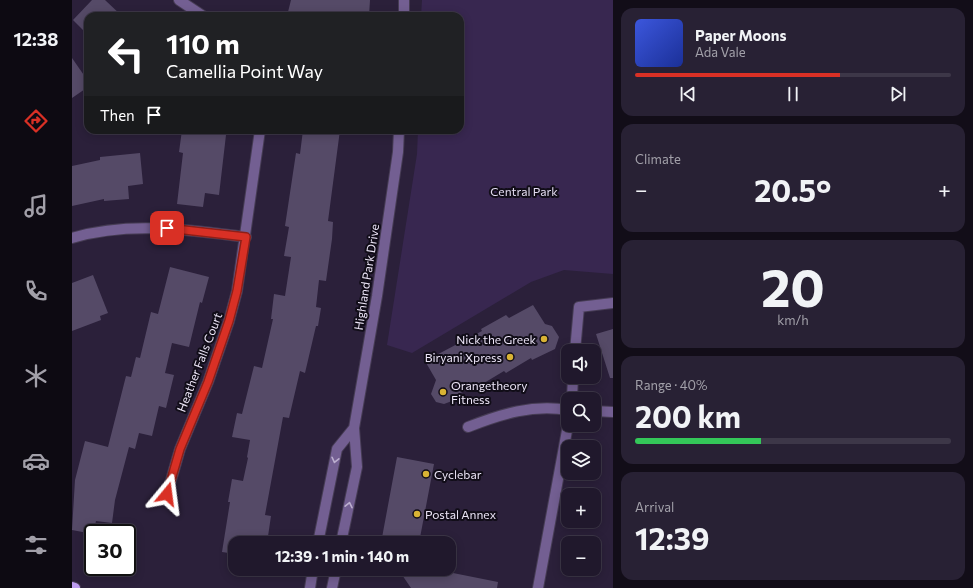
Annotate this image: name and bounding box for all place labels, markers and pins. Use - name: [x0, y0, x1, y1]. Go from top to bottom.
- pin: [150, 211, 184, 245]
- place label: Nick the Greek: [456, 332, 536, 346]
- marker: Nick the Greek: [539, 334, 549, 344]
- place label: Biryani Xpress: [425, 350, 502, 364]
- marker: Biryani Xpress: [505, 352, 515, 362]
- place label: Orangetheory Fitness: [451, 378, 528, 406]
- marker: Orangetheory Fitness: [438, 387, 448, 397]
- place label: Cyclebar: [434, 467, 482, 481]
- marker: Cyclebar: [421, 469, 431, 479]
- place label: Postal Annex: [425, 507, 497, 521]
- marker: Postal Annex: [412, 509, 422, 519]

